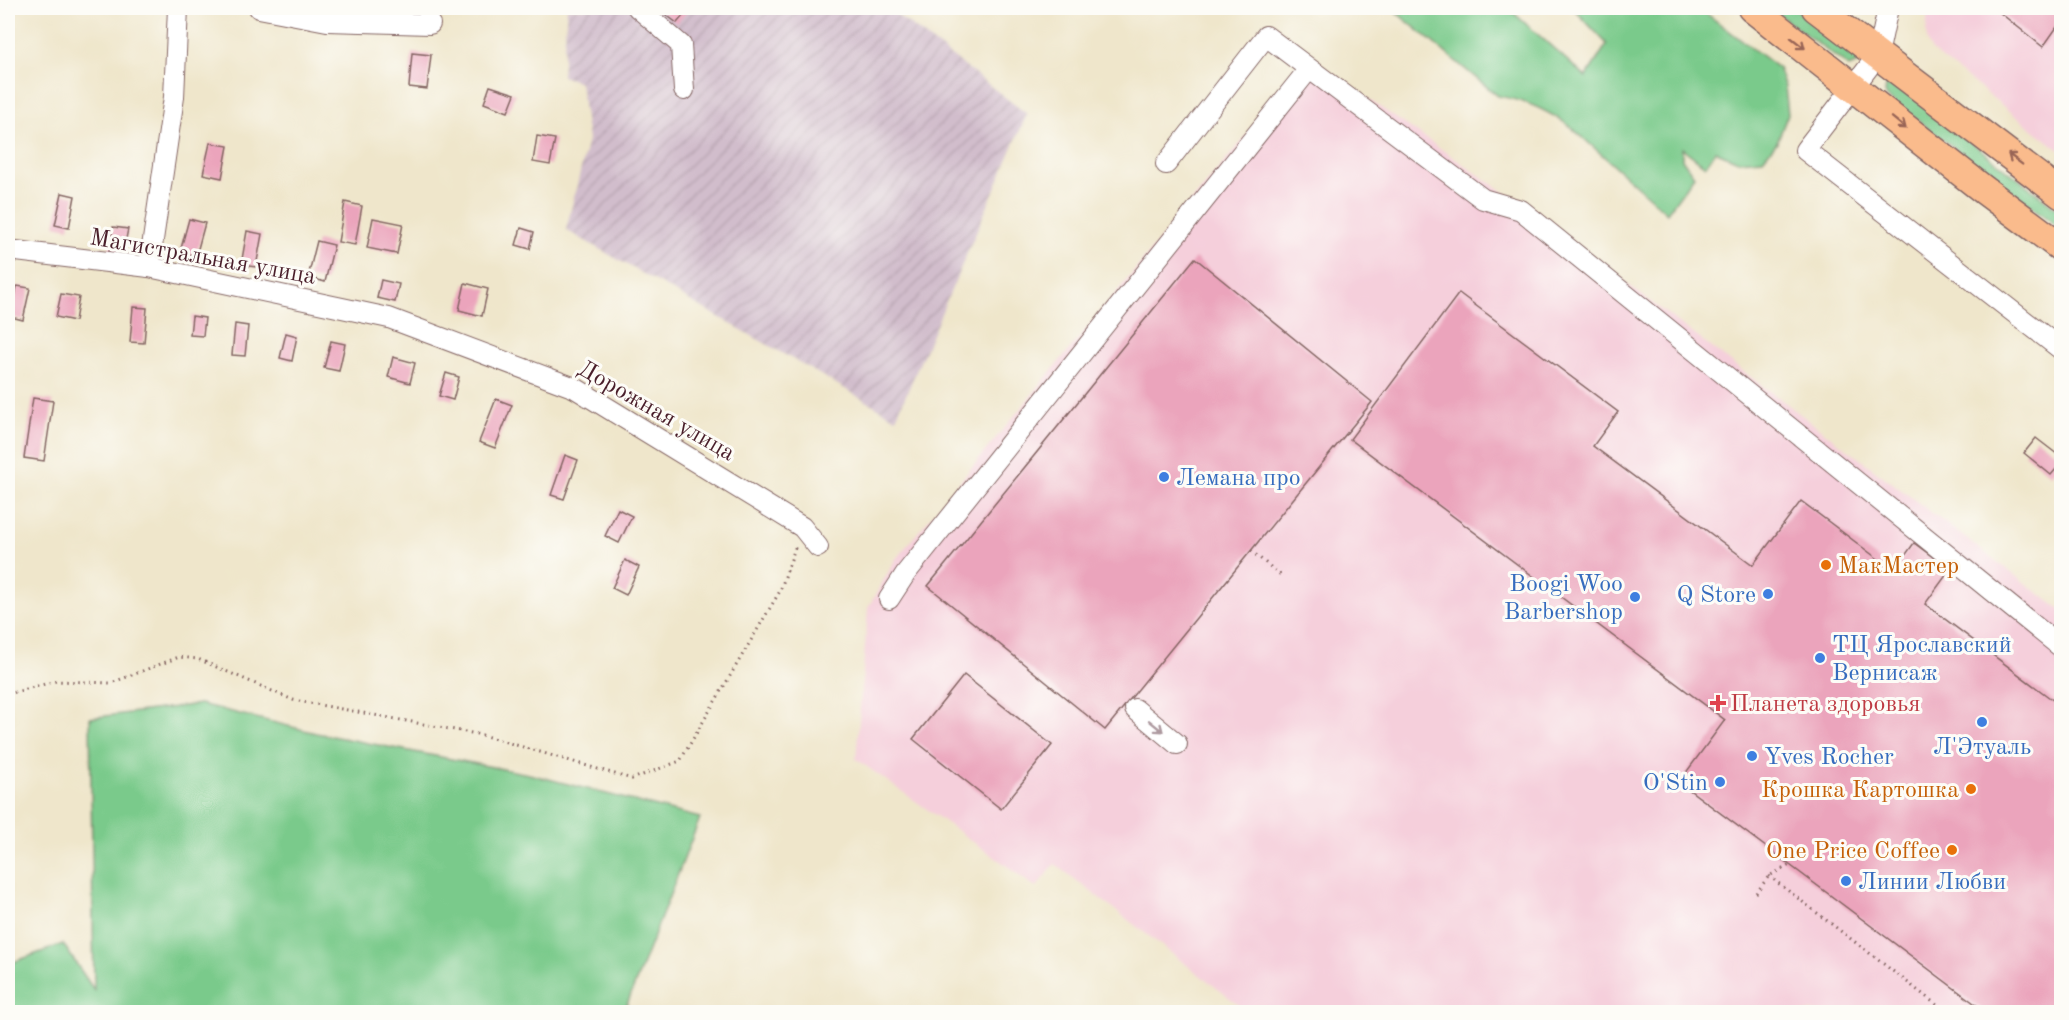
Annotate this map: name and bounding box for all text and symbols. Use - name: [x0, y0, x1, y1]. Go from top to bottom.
- one-way arrow: [1790, 37, 1806, 50]
- one-way arrow: [1891, 117, 1907, 130]
- one-way arrow: [2007, 153, 2023, 166]
- street label: Магистральная улица: [88, 226, 318, 290]
- street label: Дорожная улица: [573, 357, 739, 466]
- place label: Лемана про: [1176, 467, 1301, 491]
- marker: Лемана про: [1157, 470, 1171, 484]
- place label: МакМастер: [1838, 555, 1959, 579]
- marker: МакМастер: [1819, 558, 1833, 572]
- place label: Boogi Woo Barbershop: [1504, 573, 1623, 625]
- place label: Q Store: [1676, 584, 1756, 608]
- marker: Q Store: [1761, 587, 1775, 601]
- marker: Boogi Woo Barbershop: [1628, 590, 1642, 604]
- place label: ТЦ Ярославский Вернисаж: [1832, 634, 2012, 686]
- marker: ТЦ Ярославский Вернисаж: [1813, 651, 1827, 665]
- place label: Планета здоровья: [1730, 693, 1921, 717]
- marker: Планета здоровья: [1711, 696, 1725, 710]
- marker: Л'Этуаль: [1975, 715, 1989, 729]
- one-way arrow: [1148, 720, 1164, 733]
- place label: Л'Этуаль: [1933, 736, 2031, 760]
- place label: Yves Rocher: [1764, 746, 1894, 770]
- marker: Yves Rocher: [1745, 749, 1759, 763]
- place label: O'Stin: [1643, 772, 1708, 796]
- marker: O'Stin: [1713, 775, 1727, 789]
- place label: Крошка Картошка: [1761, 779, 1959, 803]
- marker: Крошка Картошка: [1964, 782, 1978, 796]
- place label: One Price Coffee: [1766, 840, 1940, 864]
- marker: One Price Coffee: [1945, 843, 1959, 857]
- place label: Линии Любви: [1858, 871, 2006, 895]
- marker: Линии Любви: [1839, 874, 1853, 888]

